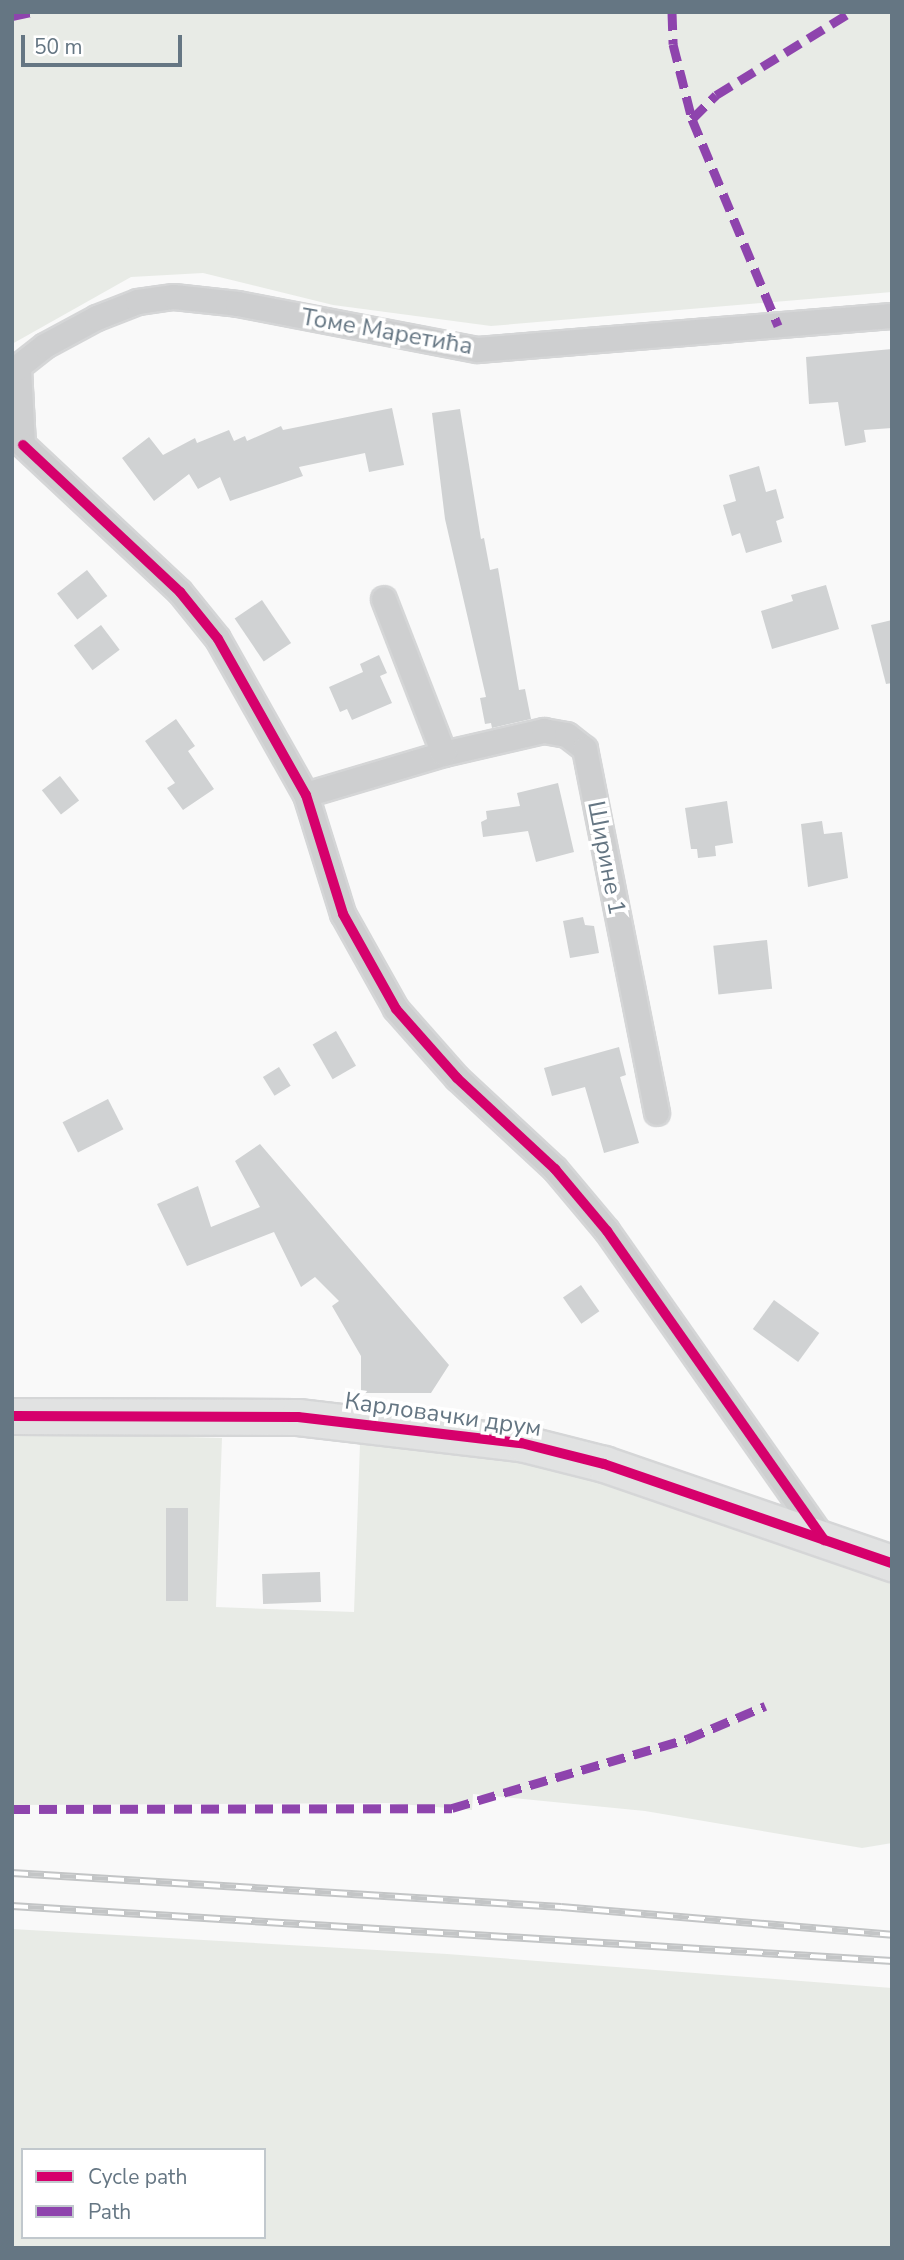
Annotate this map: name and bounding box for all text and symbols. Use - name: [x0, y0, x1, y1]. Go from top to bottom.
- scale bar: [24, 21, 186, 65]
- text: 50 m: [34, 33, 83, 61]
- street label: Томе Маретића: [299, 303, 475, 361]
- street label: Ширине 1: [581, 799, 631, 917]
- street label: Карловачки друм: [343, 1387, 543, 1443]
- legend: [21, 2148, 266, 2239]
- text: Cycle path: [88, 2163, 187, 2191]
- text: Path: [88, 2198, 131, 2226]

